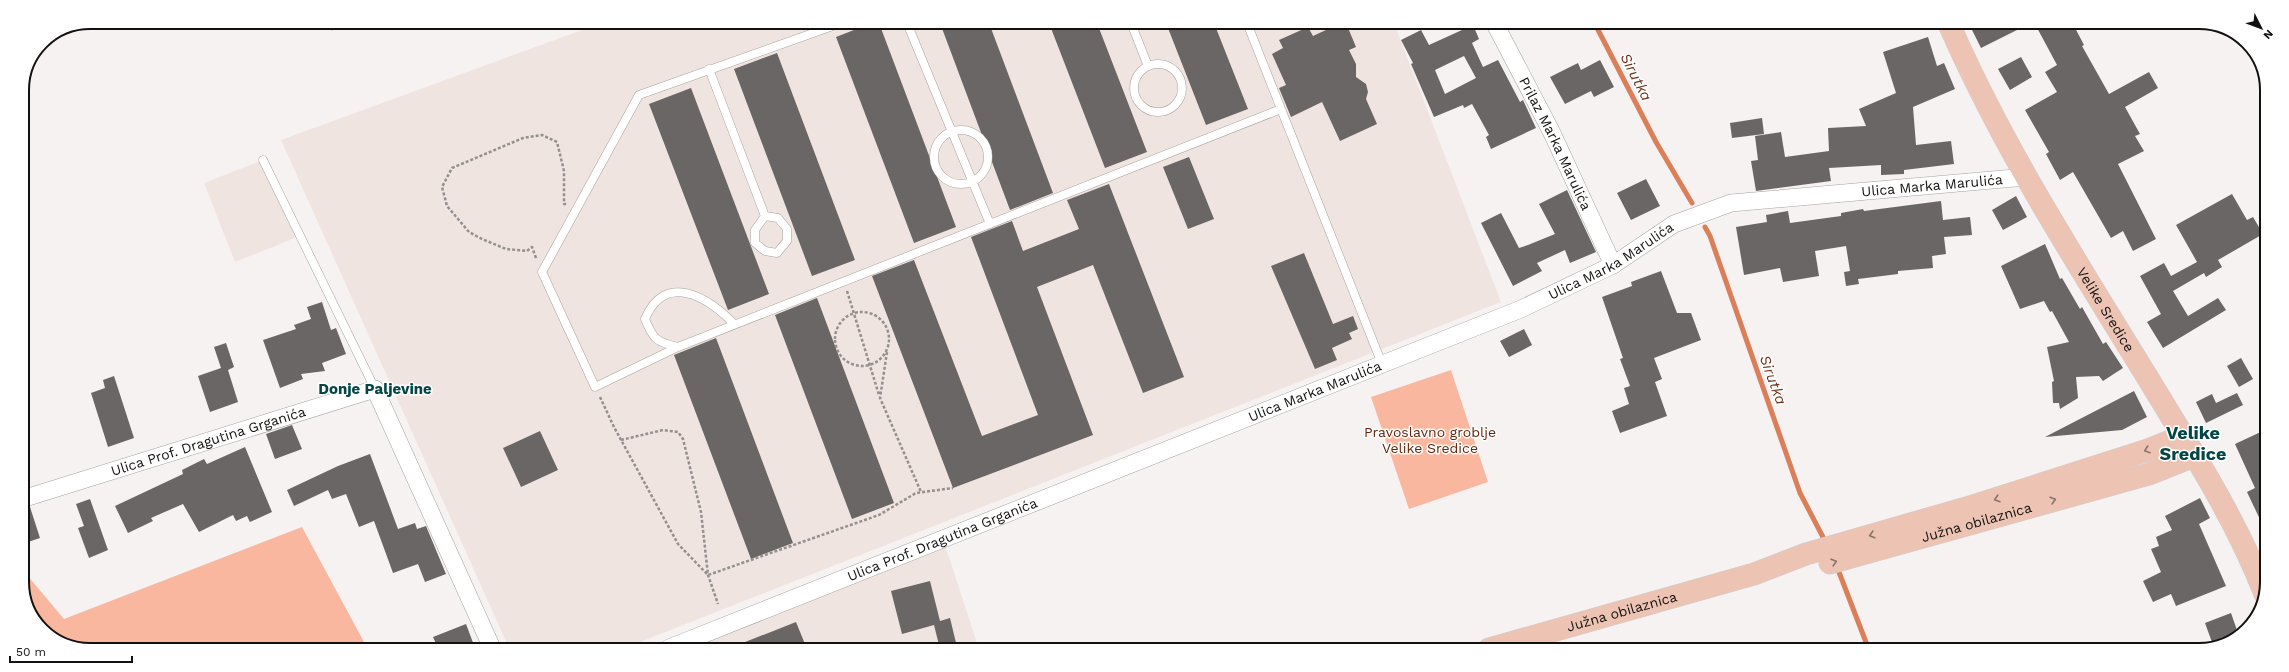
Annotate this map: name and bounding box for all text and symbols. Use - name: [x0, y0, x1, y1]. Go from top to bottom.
- north arrow: [2241, 8, 2281, 48]
- text: N: [2261, 27, 2276, 42]
- water label: Sirutka: [1616, 50, 1656, 104]
- street label: Prilaz Marka Marulića: [1516, 74, 1595, 213]
- street label: Ulica Marka Marulića: [1861, 171, 2003, 199]
- street label: Ulica Marka Marulića: [1546, 219, 1676, 303]
- street label: Velike Sredice: [2074, 265, 2138, 355]
- water label: Sirutka: [1756, 353, 1790, 407]
- street label: Ulica Marka Marulića: [1246, 357, 1384, 425]
- district label: Donje Paljevine: [318, 380, 432, 398]
- street label: Ulica Prof. Dragutina Grganića: [109, 403, 307, 479]
- district label: Velike Sredice: [2160, 422, 2226, 464]
- park label: Pravoslavno groblje Velike Sredice: [1364, 424, 1496, 456]
- one-way arrow: [2143, 446, 2150, 454]
- street label: Ulica Prof. Dragutina Grganića: [845, 494, 1039, 584]
- one-way arrow: [1993, 494, 2000, 503]
- one-way arrow: [2050, 497, 2057, 505]
- street label: Južna obilaznica: [1919, 499, 2033, 545]
- one-way arrow: [1868, 531, 1875, 539]
- one-way arrow: [1830, 558, 1837, 567]
- street label: Južna obilaznica: [1565, 588, 1679, 635]
- scale bar: [10, 638, 132, 664]
- text: 50 m: [16, 645, 46, 659]

